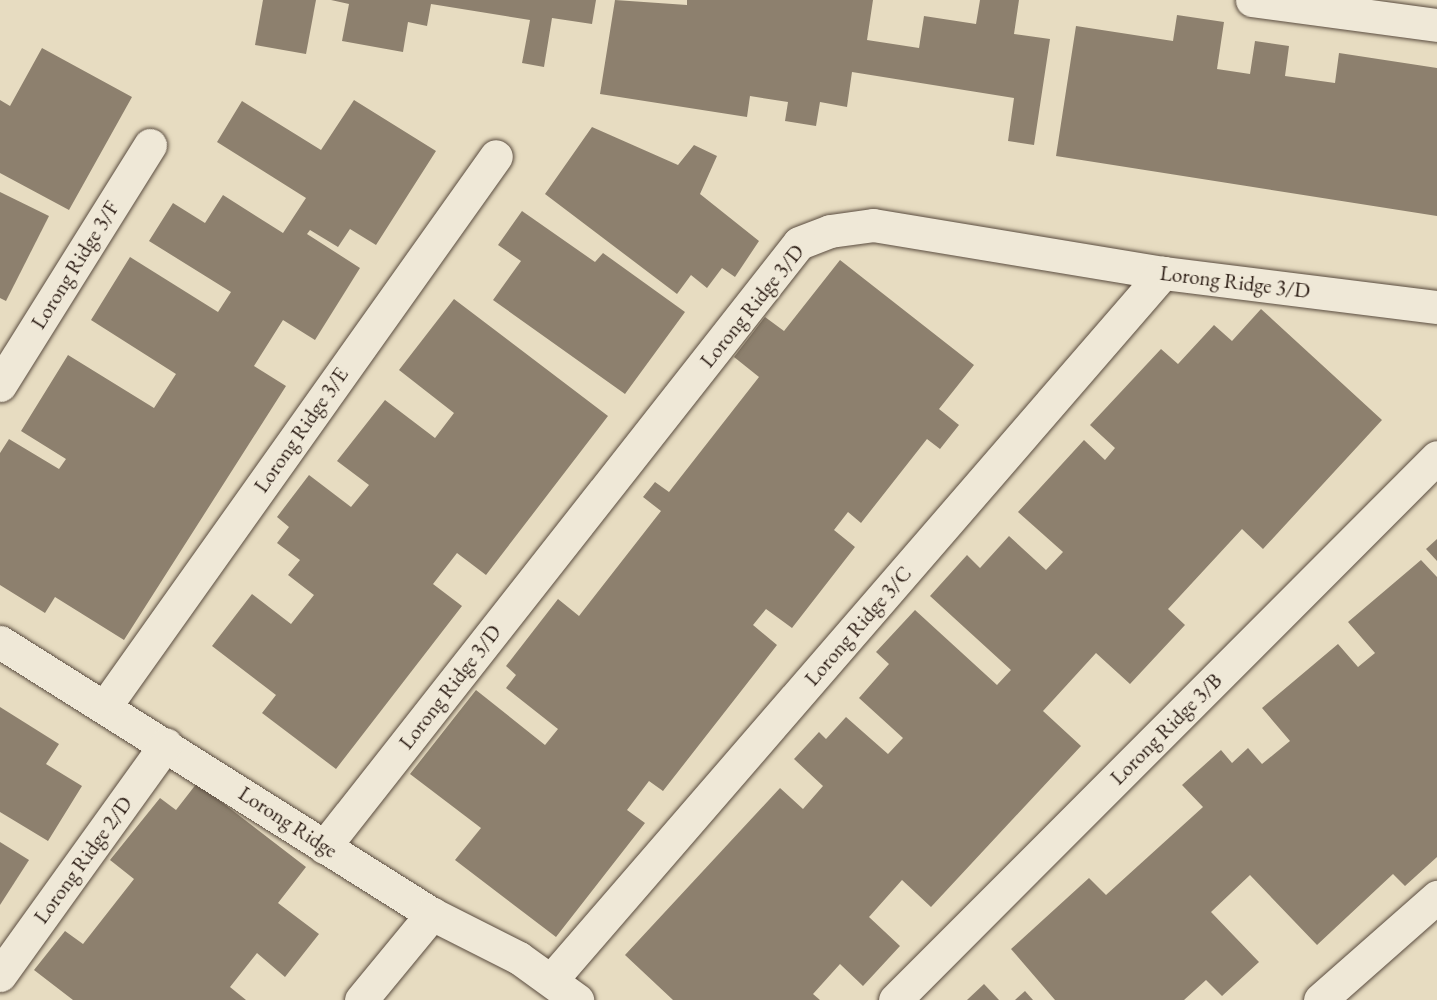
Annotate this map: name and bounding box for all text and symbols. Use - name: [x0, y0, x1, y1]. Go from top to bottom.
- street label: Lorong Ridge 3/F: [26, 196, 124, 334]
- street label: Lorong Ridge 3/D: [695, 239, 809, 373]
- street label: Lorong Ridge 3/D: [1159, 260, 1311, 304]
- street label: Lorong Ridge 3/E: [249, 363, 353, 497]
- street label: Lorong Ridge 3/C: [799, 561, 917, 691]
- street label: Lorong Ridge 3/D: [394, 620, 506, 754]
- street label: Lorong Ridge 3/B: [1105, 668, 1227, 790]
- street label: Lorong Ridge: [234, 781, 342, 863]
- street label: Lorong Ridge 2/D: [28, 791, 138, 929]

